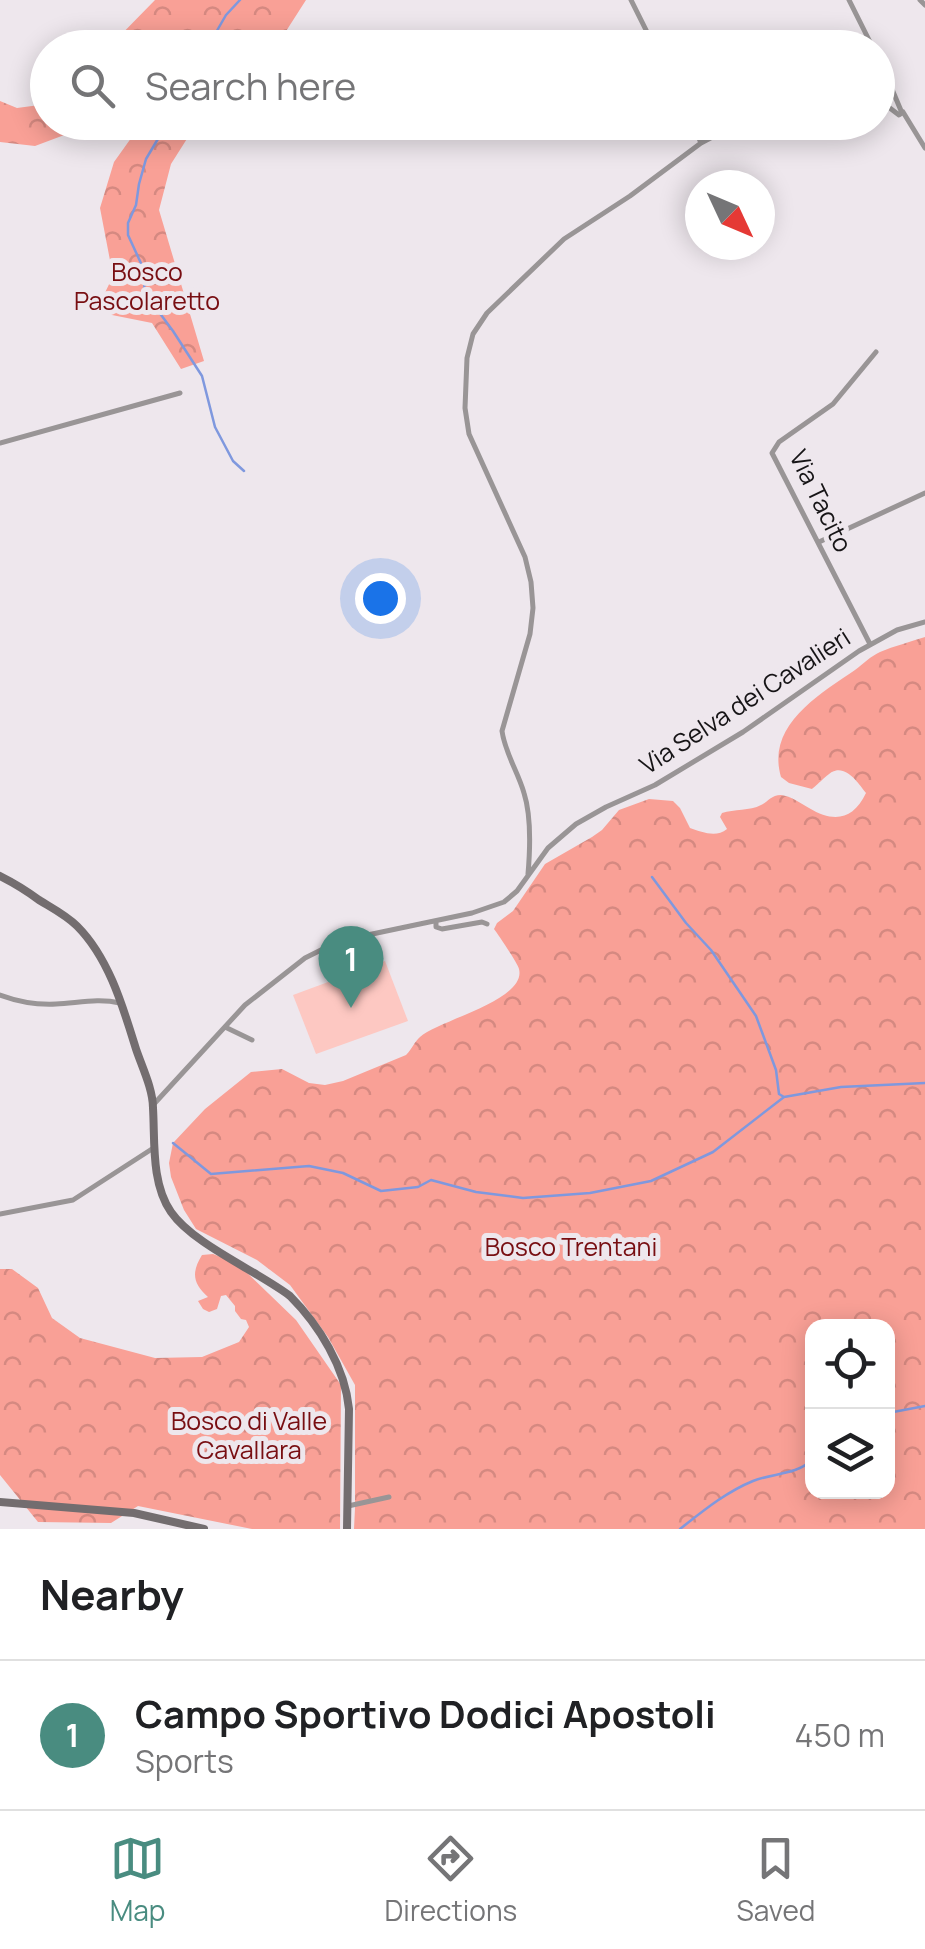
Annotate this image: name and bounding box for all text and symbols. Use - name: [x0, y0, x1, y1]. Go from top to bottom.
- search box: [30, 30, 895, 140]
- icon: search: [65, 58, 120, 113]
- text: Search here: [145, 59, 356, 111]
- north arrow: [685, 170, 775, 260]
- park label: Bosco Pascolaretto: [74, 254, 220, 318]
- street label: Via Tacito: [782, 444, 861, 558]
- your location: [355, 573, 406, 624]
- street label: Via Selva dei Cavalieri: [633, 619, 857, 782]
- pin: 1: [318, 926, 384, 1008]
- park label: Bosco Trentani: [485, 1229, 657, 1264]
- map controls: [805, 1319, 895, 1499]
- button: locate: [805, 1319, 895, 1409]
- park label: Bosco di Valle Cavallara: [171, 1403, 327, 1467]
- button: layers: [805, 1409, 895, 1499]
- text: Nearby: [40, 1565, 184, 1623]
- text: Campo Sportivo Dodici Apostoli: [135, 1687, 716, 1739]
- text: 1: [65, 1713, 80, 1757]
- text: 450 m: [795, 1713, 885, 1757]
- text: Sports: [135, 1739, 234, 1783]
- tab: Map: [110, 1831, 165, 1929]
- tab: Directions: [385, 1831, 517, 1929]
- tab: Saved: [736, 1831, 815, 1929]

